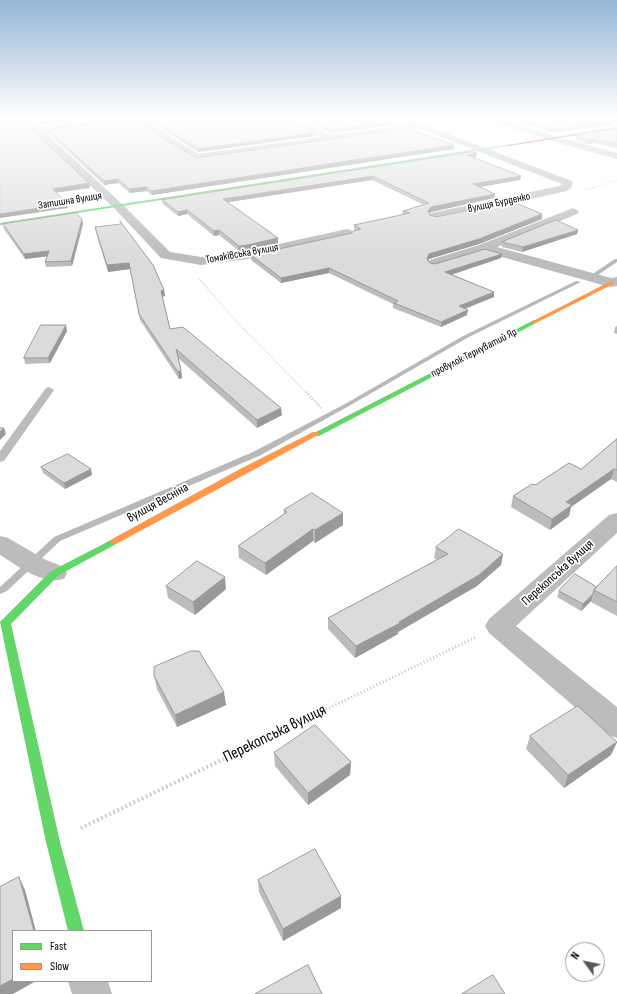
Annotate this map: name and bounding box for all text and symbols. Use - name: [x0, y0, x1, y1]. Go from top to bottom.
- street label: Затишна вулиця: [37, 189, 103, 213]
- street label: вулиця Бурденко: [467, 190, 531, 216]
- street label: Томаківська вулиця: [205, 241, 279, 267]
- street label: провулок Тернуватий Яр: [429, 326, 519, 380]
- street label: вулиця Весніна: [125, 480, 191, 526]
- street label: Перекопська вулиця: [519, 537, 597, 609]
- street label: Перекопська вулиця: [220, 701, 330, 767]
- legend: [12, 930, 152, 982]
- text: Fast: [50, 939, 67, 954]
- north arrow: [565, 942, 605, 982]
- text: N: [568, 950, 582, 962]
- text: Slow: [50, 959, 69, 974]

